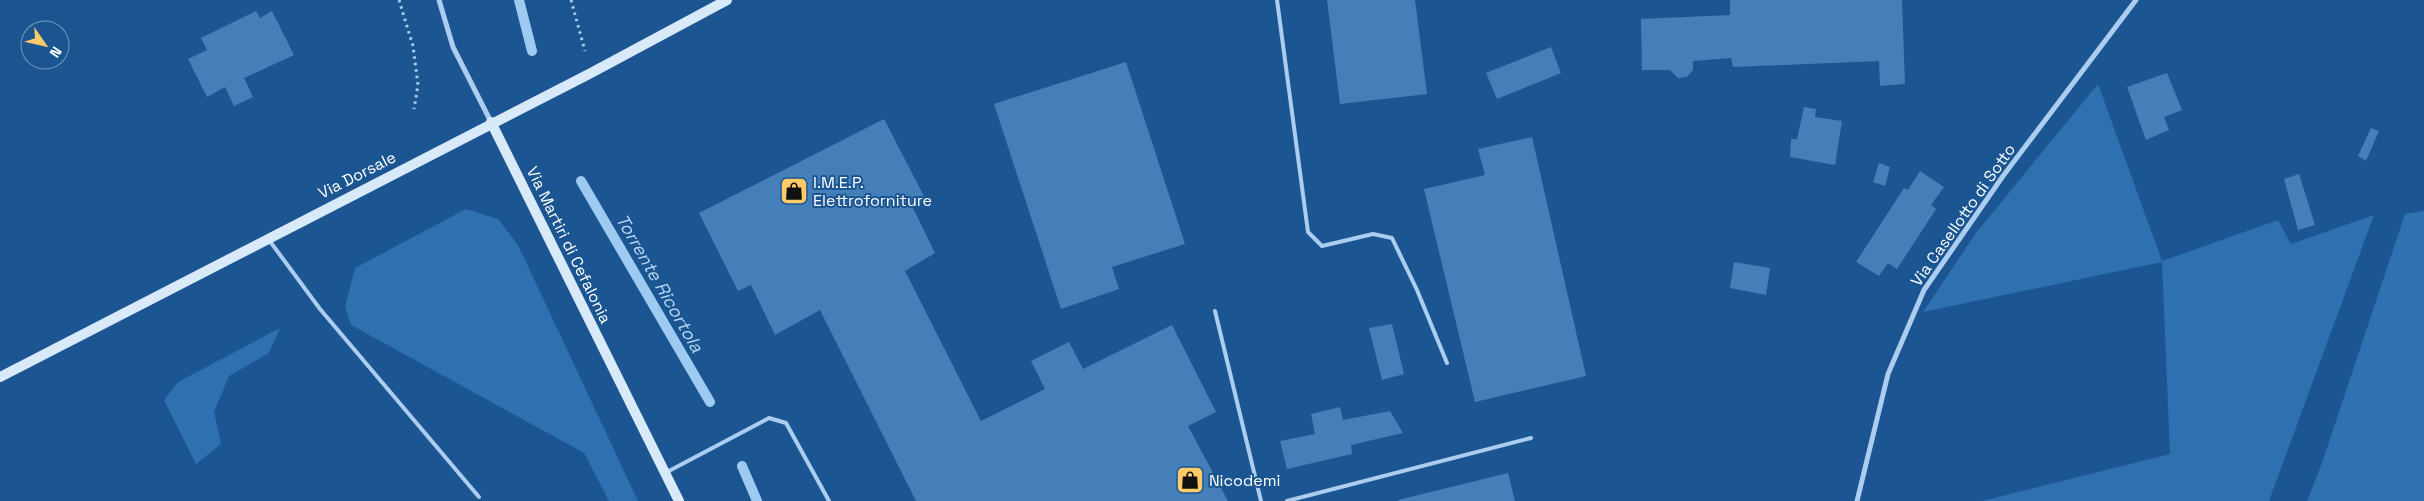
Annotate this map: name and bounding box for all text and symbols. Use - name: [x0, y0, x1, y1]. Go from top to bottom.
- north arrow: [20, 20, 70, 70]
- text: N: [46, 43, 66, 61]
- street label: Via Casellotto di Sotto: [1906, 140, 2020, 290]
- street label: Via Dorsale: [315, 146, 399, 204]
- street label: Via Martiri di Cefalonia: [522, 163, 616, 327]
- place label: I.M.E.P. Elettroforniture: [813, 172, 932, 211]
- shop icon: I.M.E.P. Elettroforniture: [779, 176, 809, 206]
- water label: Torrente Ricortola: [611, 210, 709, 357]
- shop icon: Nicodemi: [1175, 465, 1205, 495]
- place label: Nicodemi: [1209, 470, 1280, 491]

